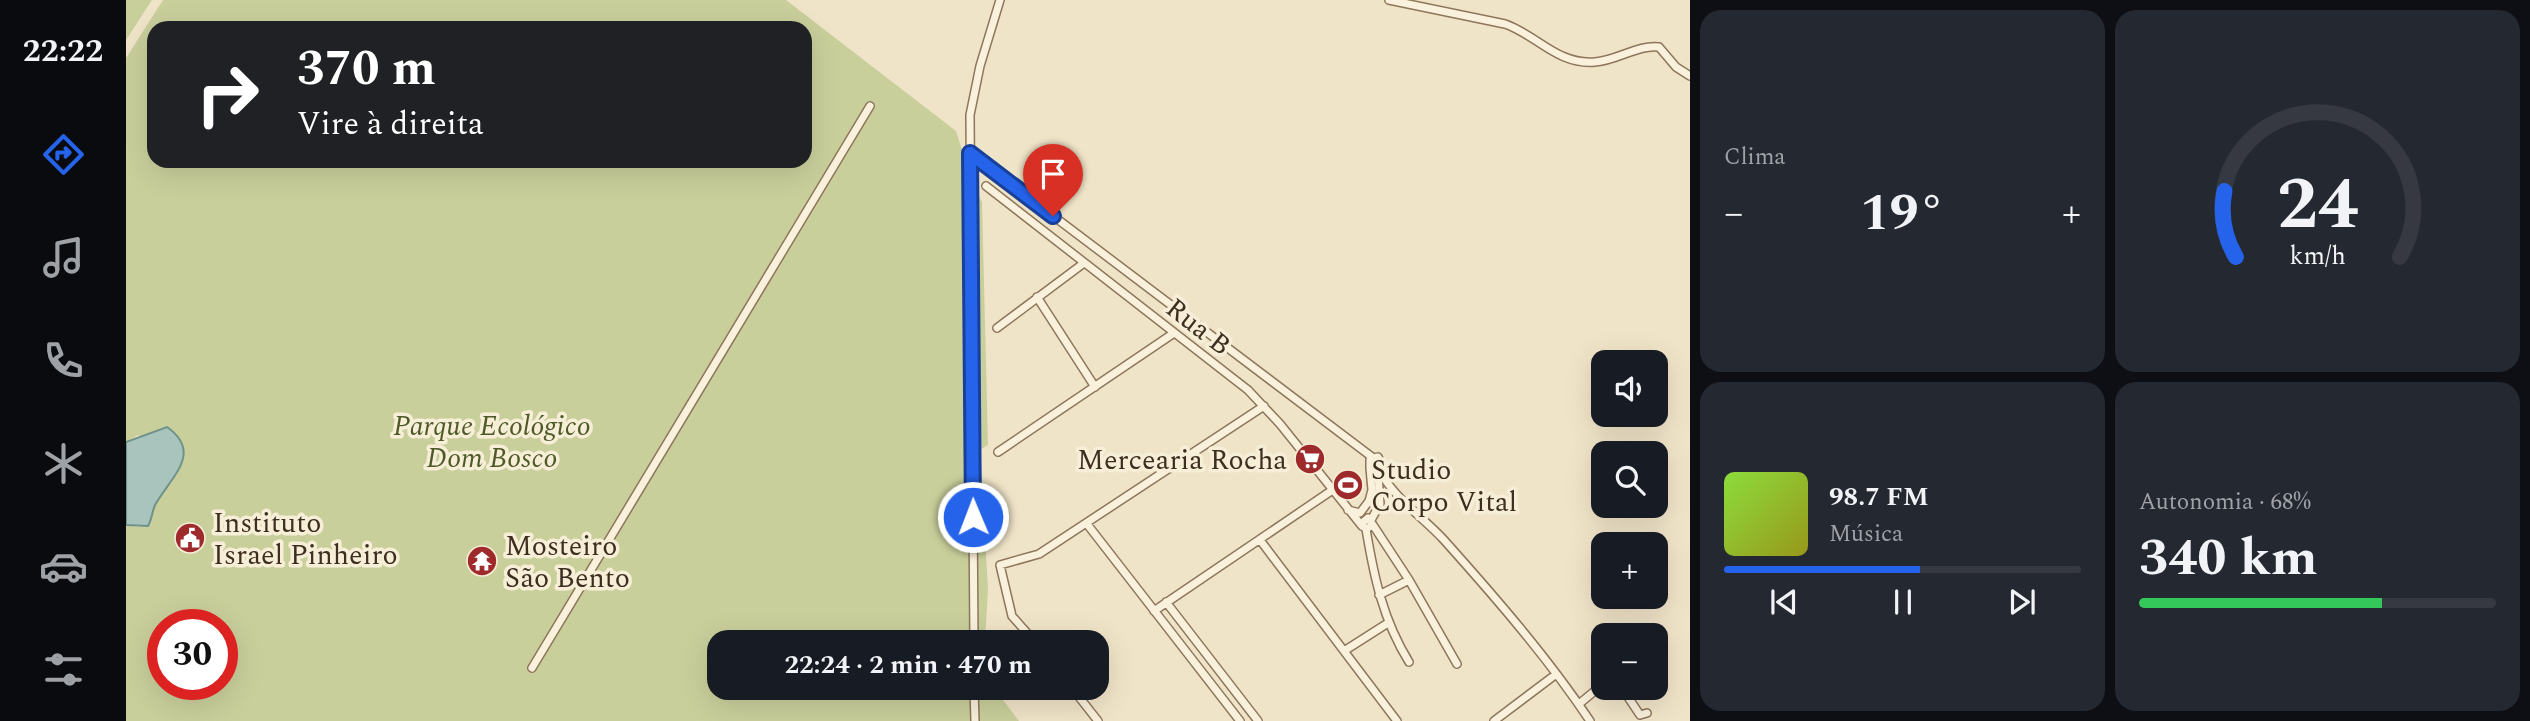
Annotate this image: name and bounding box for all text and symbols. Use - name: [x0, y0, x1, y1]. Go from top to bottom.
- text: 22:22: [23, 27, 103, 76]
- text: 370 m: [297, 32, 436, 107]
- icon: right: [182, 49, 273, 140]
- text: Vire à direita: [297, 100, 484, 149]
- icon: directions: [39, 130, 88, 179]
- text: Clima: [1724, 140, 1786, 175]
- pin: [1023, 144, 1083, 216]
- text: 24: [2277, 150, 2358, 261]
- icon: arrive: [1034, 155, 1072, 193]
- text: 19°: [1860, 174, 1945, 253]
- text: −: [1724, 185, 1743, 243]
- text: +: [2062, 185, 2081, 243]
- icon: music: [39, 233, 88, 282]
- text: km/h: [2289, 238, 2346, 276]
- street label: Rua B: [1156, 288, 1240, 367]
- icon: phone: [39, 336, 88, 385]
- map controls: [1591, 350, 1668, 700]
- button: sound: [1591, 350, 1668, 427]
- park label: Parque Ecológico Dom Bosco: [393, 405, 591, 480]
- icon: climate: [39, 439, 88, 488]
- place label: Mercearia Rocha: [1077, 439, 1287, 482]
- button: search: [1591, 441, 1668, 518]
- supermarket icon: Mercearia Rocha: [1293, 442, 1327, 476]
- place label: Studio Corpo Vital: [1371, 449, 1517, 524]
- sports icon: Studio Corpo Vital: [1331, 468, 1365, 502]
- text: 98.7 FM: [1829, 477, 1929, 517]
- position arrow: [936, 480, 1010, 554]
- text: Autonomia · 68%: [2139, 485, 2311, 520]
- place label: Instituto Israel Pinheiro: [213, 502, 398, 577]
- text: Música: [1829, 517, 1903, 552]
- text: 340 km: [2139, 519, 2318, 598]
- public building icon: Instituto Israel Pinheiro: [173, 521, 207, 555]
- place label: Mosteiro São Bento: [505, 525, 630, 600]
- button: +: [1591, 532, 1668, 609]
- icon: car: [39, 542, 88, 591]
- temple icon: Mosteiro São Bento: [465, 544, 499, 578]
- icon: previous: [1765, 583, 1803, 621]
- icon: pause: [1884, 583, 1922, 621]
- icon: next: [2003, 583, 2041, 621]
- speed limit sign: 30: [147, 609, 238, 700]
- button: −: [1591, 623, 1668, 700]
- icon: filters: [39, 645, 88, 694]
- text: 22:24 · 2 min · 470 m: [784, 645, 1032, 685]

